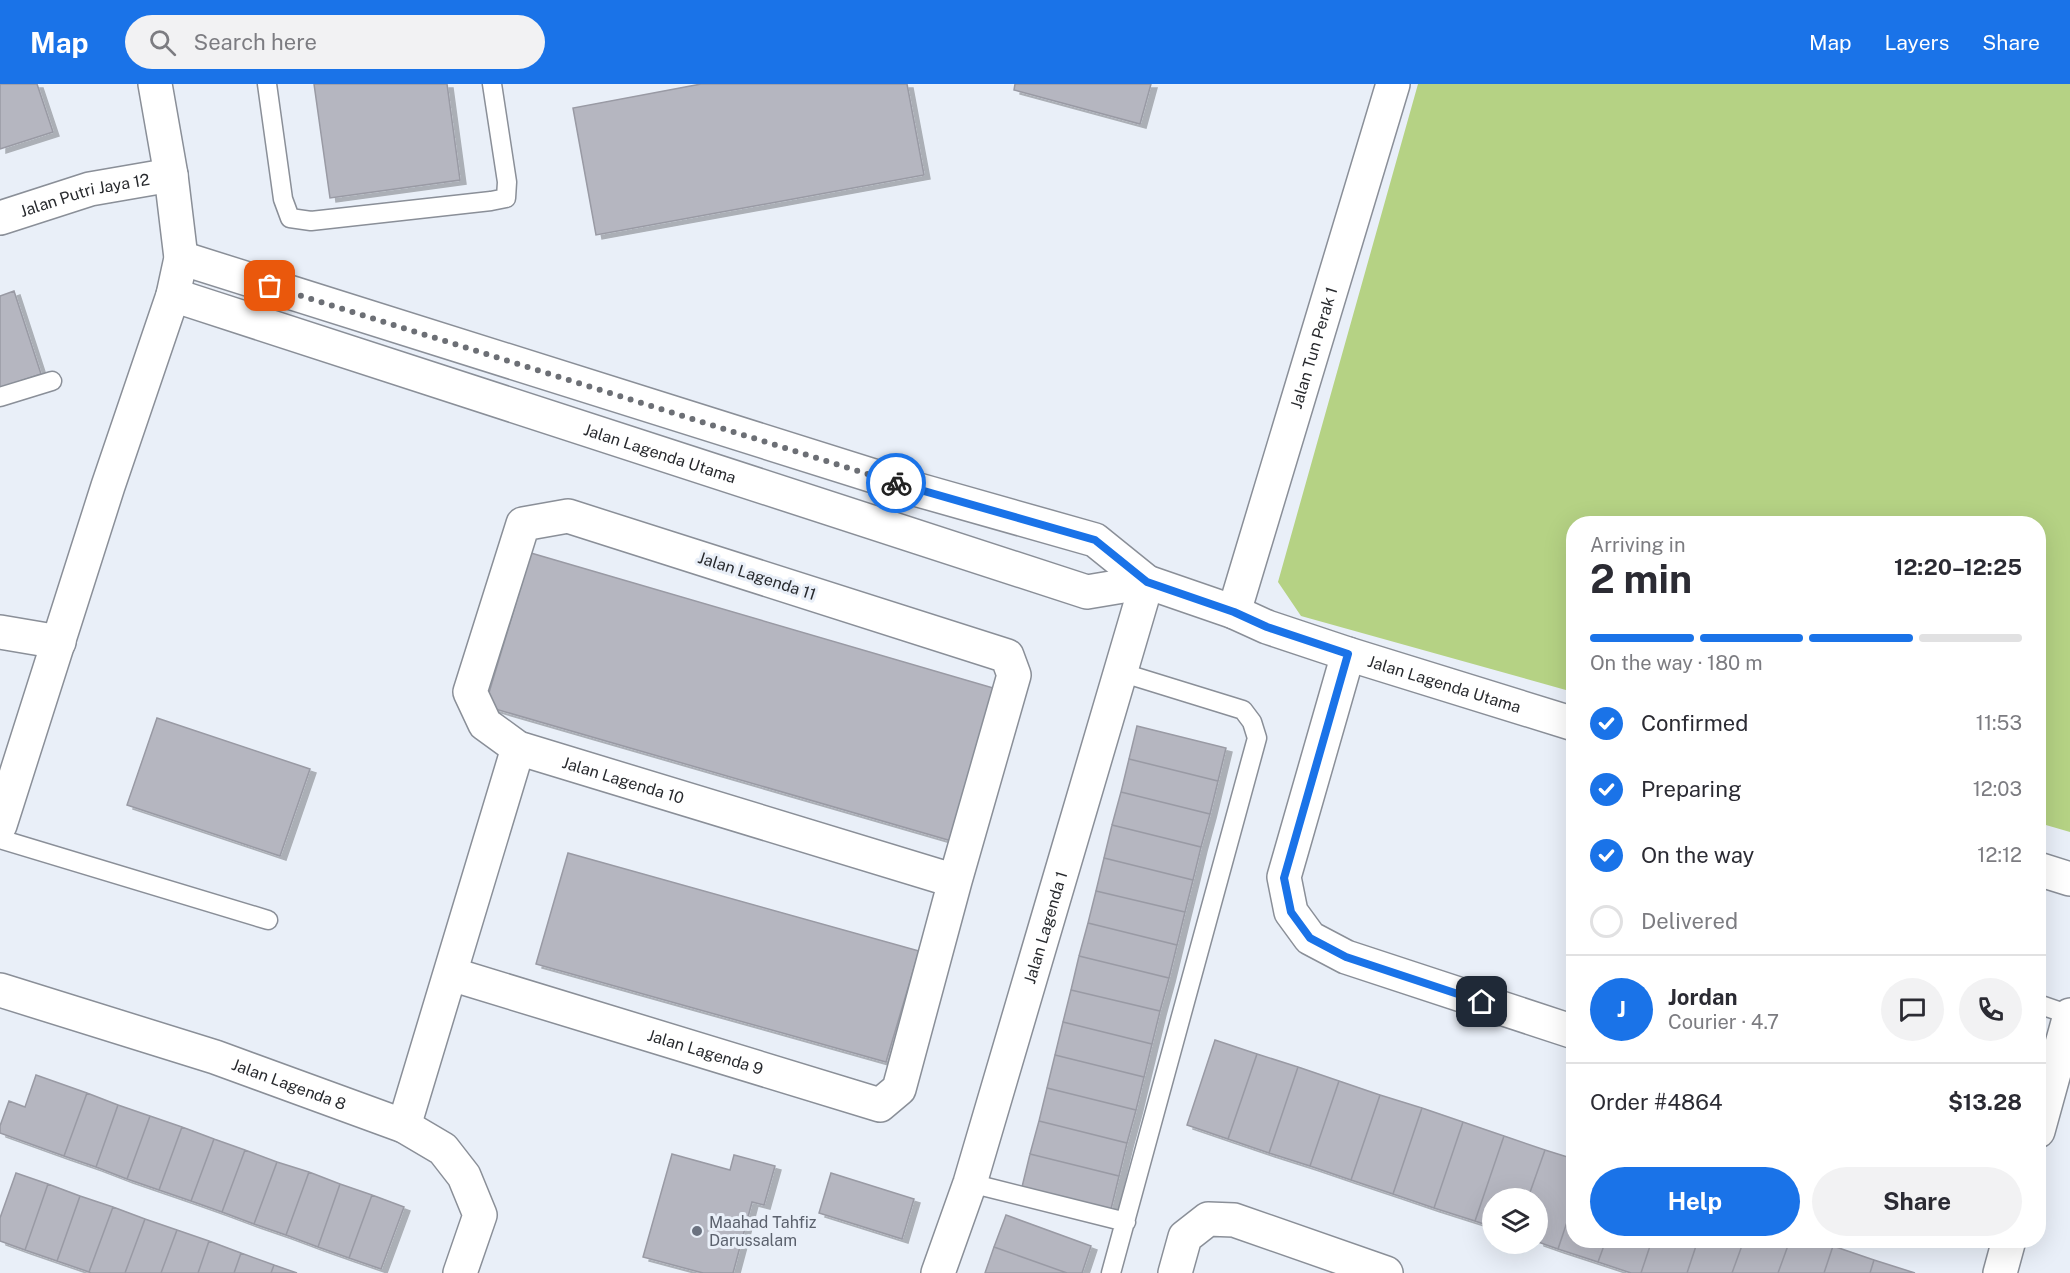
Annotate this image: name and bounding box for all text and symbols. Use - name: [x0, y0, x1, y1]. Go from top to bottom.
- search box: [125, 15, 545, 69]
- text: Map: [30, 26, 89, 59]
- icon: search: [146, 26, 179, 59]
- text: Search here: [194, 29, 317, 55]
- text: Map: [1809, 30, 1852, 55]
- text: Layers: [1885, 30, 1949, 55]
- text: Share: [1982, 30, 2040, 55]
- street label: Jalan Putri Jaya 12: [17, 169, 151, 221]
- pin: [244, 260, 295, 311]
- icon: bag: [253, 269, 286, 302]
- street label: Jalan Tun Perak 1: [1286, 285, 1341, 411]
- street label: Jalan Lagenda Utama: [581, 420, 739, 487]
- courier: [866, 453, 926, 513]
- icon: bike: [880, 467, 913, 500]
- text: Arriving in: [1590, 533, 1685, 557]
- street label: Jalan Lagenda 11: [696, 548, 818, 604]
- text: 12:20–12:25: [1894, 554, 2022, 580]
- text: 2 min: [1590, 556, 1692, 602]
- street label: Jalan Lagenda Utama: [1366, 651, 1523, 716]
- text: On the way · 180 m: [1590, 651, 1762, 675]
- icon: check: [1590, 707, 1623, 740]
- text: Confirmed: [1641, 710, 1748, 736]
- text: 11:53: [1976, 711, 2022, 735]
- street label: Jalan Lagenda 10: [560, 753, 686, 808]
- icon: check: [1590, 773, 1623, 806]
- text: Preparing: [1641, 776, 1742, 802]
- text: 12:03: [1973, 777, 2022, 801]
- icon: check: [1590, 839, 1623, 872]
- text: On the way: [1641, 842, 1754, 868]
- text: 12:12: [1977, 843, 2022, 867]
- street label: Jalan Lagenda 1: [1020, 869, 1071, 986]
- text: Delivered: [1641, 908, 1738, 934]
- pin: [1456, 976, 1507, 1027]
- button: chat: [1881, 978, 1944, 1041]
- button: phone: [1959, 978, 2022, 1041]
- text: Jordan: [1668, 984, 1737, 1010]
- icon: home: [1465, 985, 1498, 1018]
- text: J: [1617, 996, 1626, 1022]
- text: Courier · 4.7: [1668, 1010, 1779, 1034]
- street label: Jalan Lagenda 9: [645, 1025, 766, 1078]
- street label: Jalan Lagenda 8: [229, 1054, 349, 1114]
- text: Order #4864: [1590, 1089, 1723, 1115]
- text: $13.28: [1948, 1089, 2022, 1115]
- button: Help: [1590, 1167, 1800, 1236]
- button: Share: [1812, 1167, 2022, 1236]
- map controls: [1482, 1188, 1548, 1254]
- button: layers: [1482, 1188, 1548, 1254]
- place label: Maahad Tahfiz Darussalam: [709, 1213, 817, 1250]
- marker: Maahad Tahfiz Darussalam: [690, 1224, 704, 1238]

